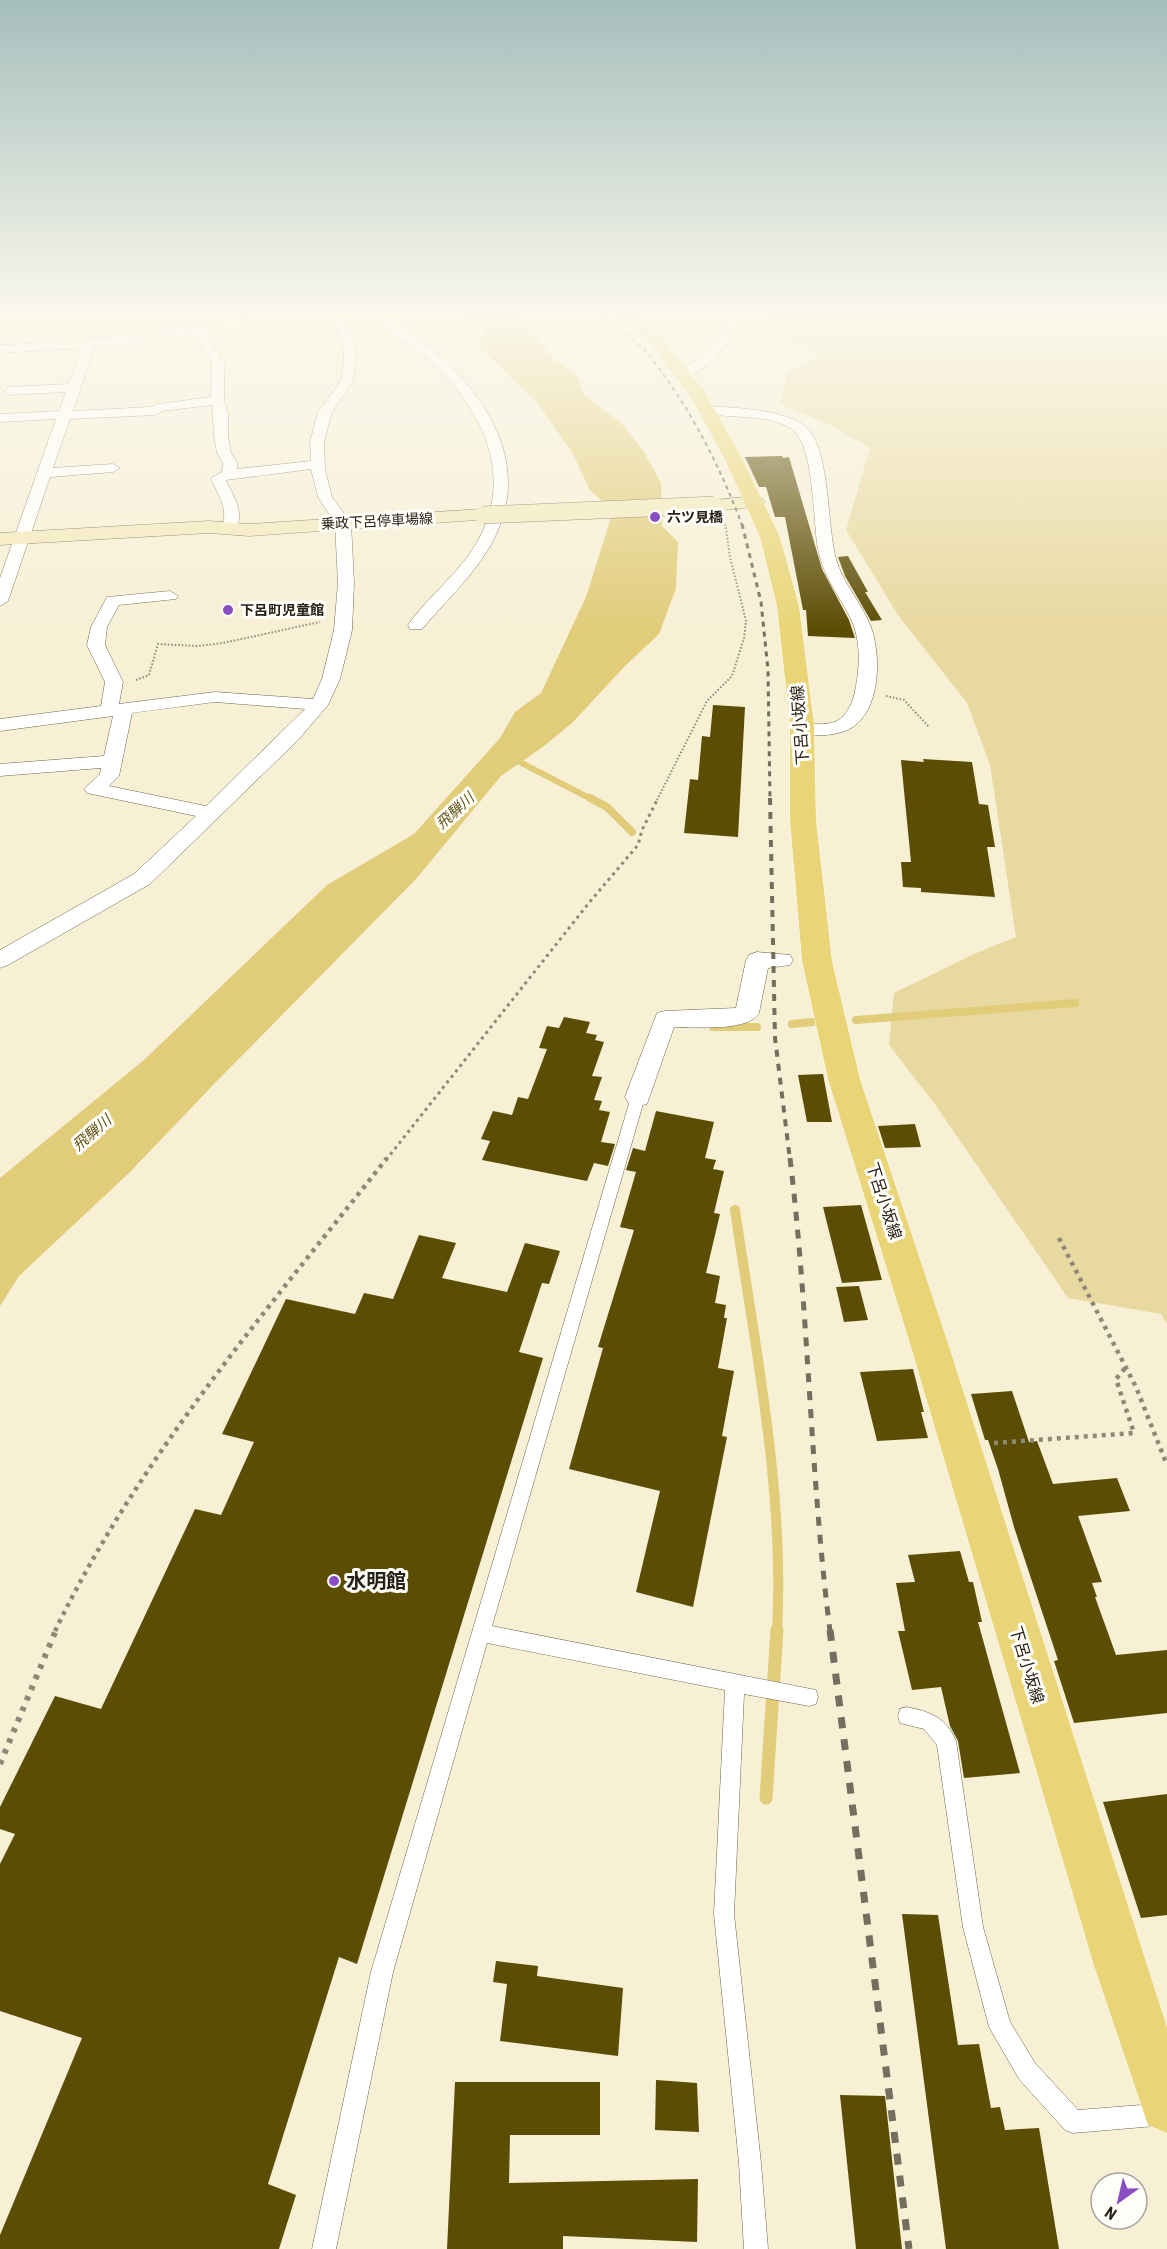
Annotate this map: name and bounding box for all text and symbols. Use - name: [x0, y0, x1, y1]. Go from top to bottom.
- place label: 六ツ見橋: [667, 509, 723, 525]
- street label: 乗政下呂停車場線: [321, 510, 433, 532]
- marker: 六ツ見橋: [648, 510, 662, 524]
- place label: 下呂町児童館: [240, 602, 324, 618]
- marker: 下呂町児童館: [221, 603, 235, 617]
- street label: 下呂小坂線: [788, 684, 812, 766]
- water label: 飛騨川: [432, 788, 479, 833]
- water label: 飛騨川: [69, 1110, 116, 1155]
- street label: 下呂小坂線: [863, 1160, 905, 1242]
- place label: 水明館: [346, 1569, 406, 1593]
- marker: 水明館: [327, 1574, 341, 1588]
- street label: 下呂小坂線: [1006, 1624, 1048, 1706]
- north arrow: [1089, 2171, 1149, 2231]
- text: N: [1102, 2202, 1120, 2224]

